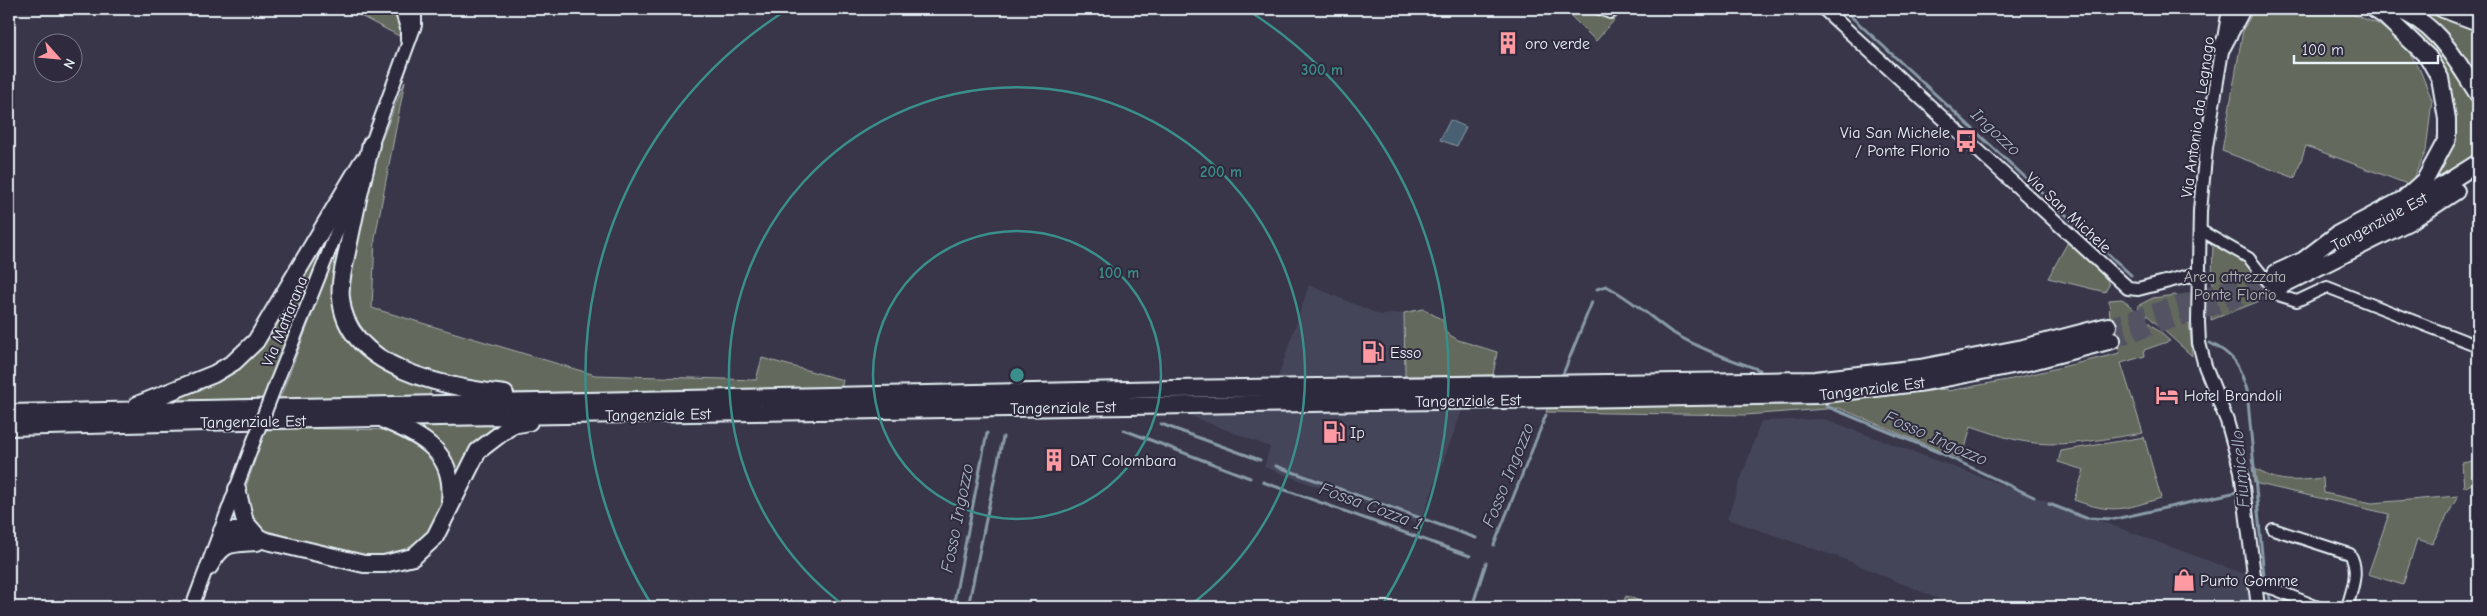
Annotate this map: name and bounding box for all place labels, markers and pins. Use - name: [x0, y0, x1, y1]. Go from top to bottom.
- building icon: oro verde: [1495, 30, 1521, 56]
- place label: oro verde: [1525, 35, 1590, 53]
- place label: Via San Michele / Ponte Florio: [1840, 124, 1950, 160]
- bus stop icon: Via San Michele / Ponte Florio: [1953, 128, 1979, 154]
- fuel station icon: Esso: [1360, 339, 1386, 365]
- place label: Esso: [1390, 344, 1421, 362]
- centre of rings: [1008, 366, 1026, 384]
- hotel icon: Hotel Brandoli: [2154, 382, 2180, 408]
- place label: Hotel Brandoli: [2184, 387, 2282, 405]
- fuel station icon: Ip: [1321, 419, 1347, 445]
- place label: Ip: [1350, 424, 1365, 442]
- building icon: DAT Colombara: [1041, 447, 1067, 473]
- place label: DAT Colombara: [1070, 452, 1176, 470]
- shop icon: Punto Gomme: [2171, 567, 2197, 593]
- place label: Punto Gomme: [2200, 572, 2298, 590]

